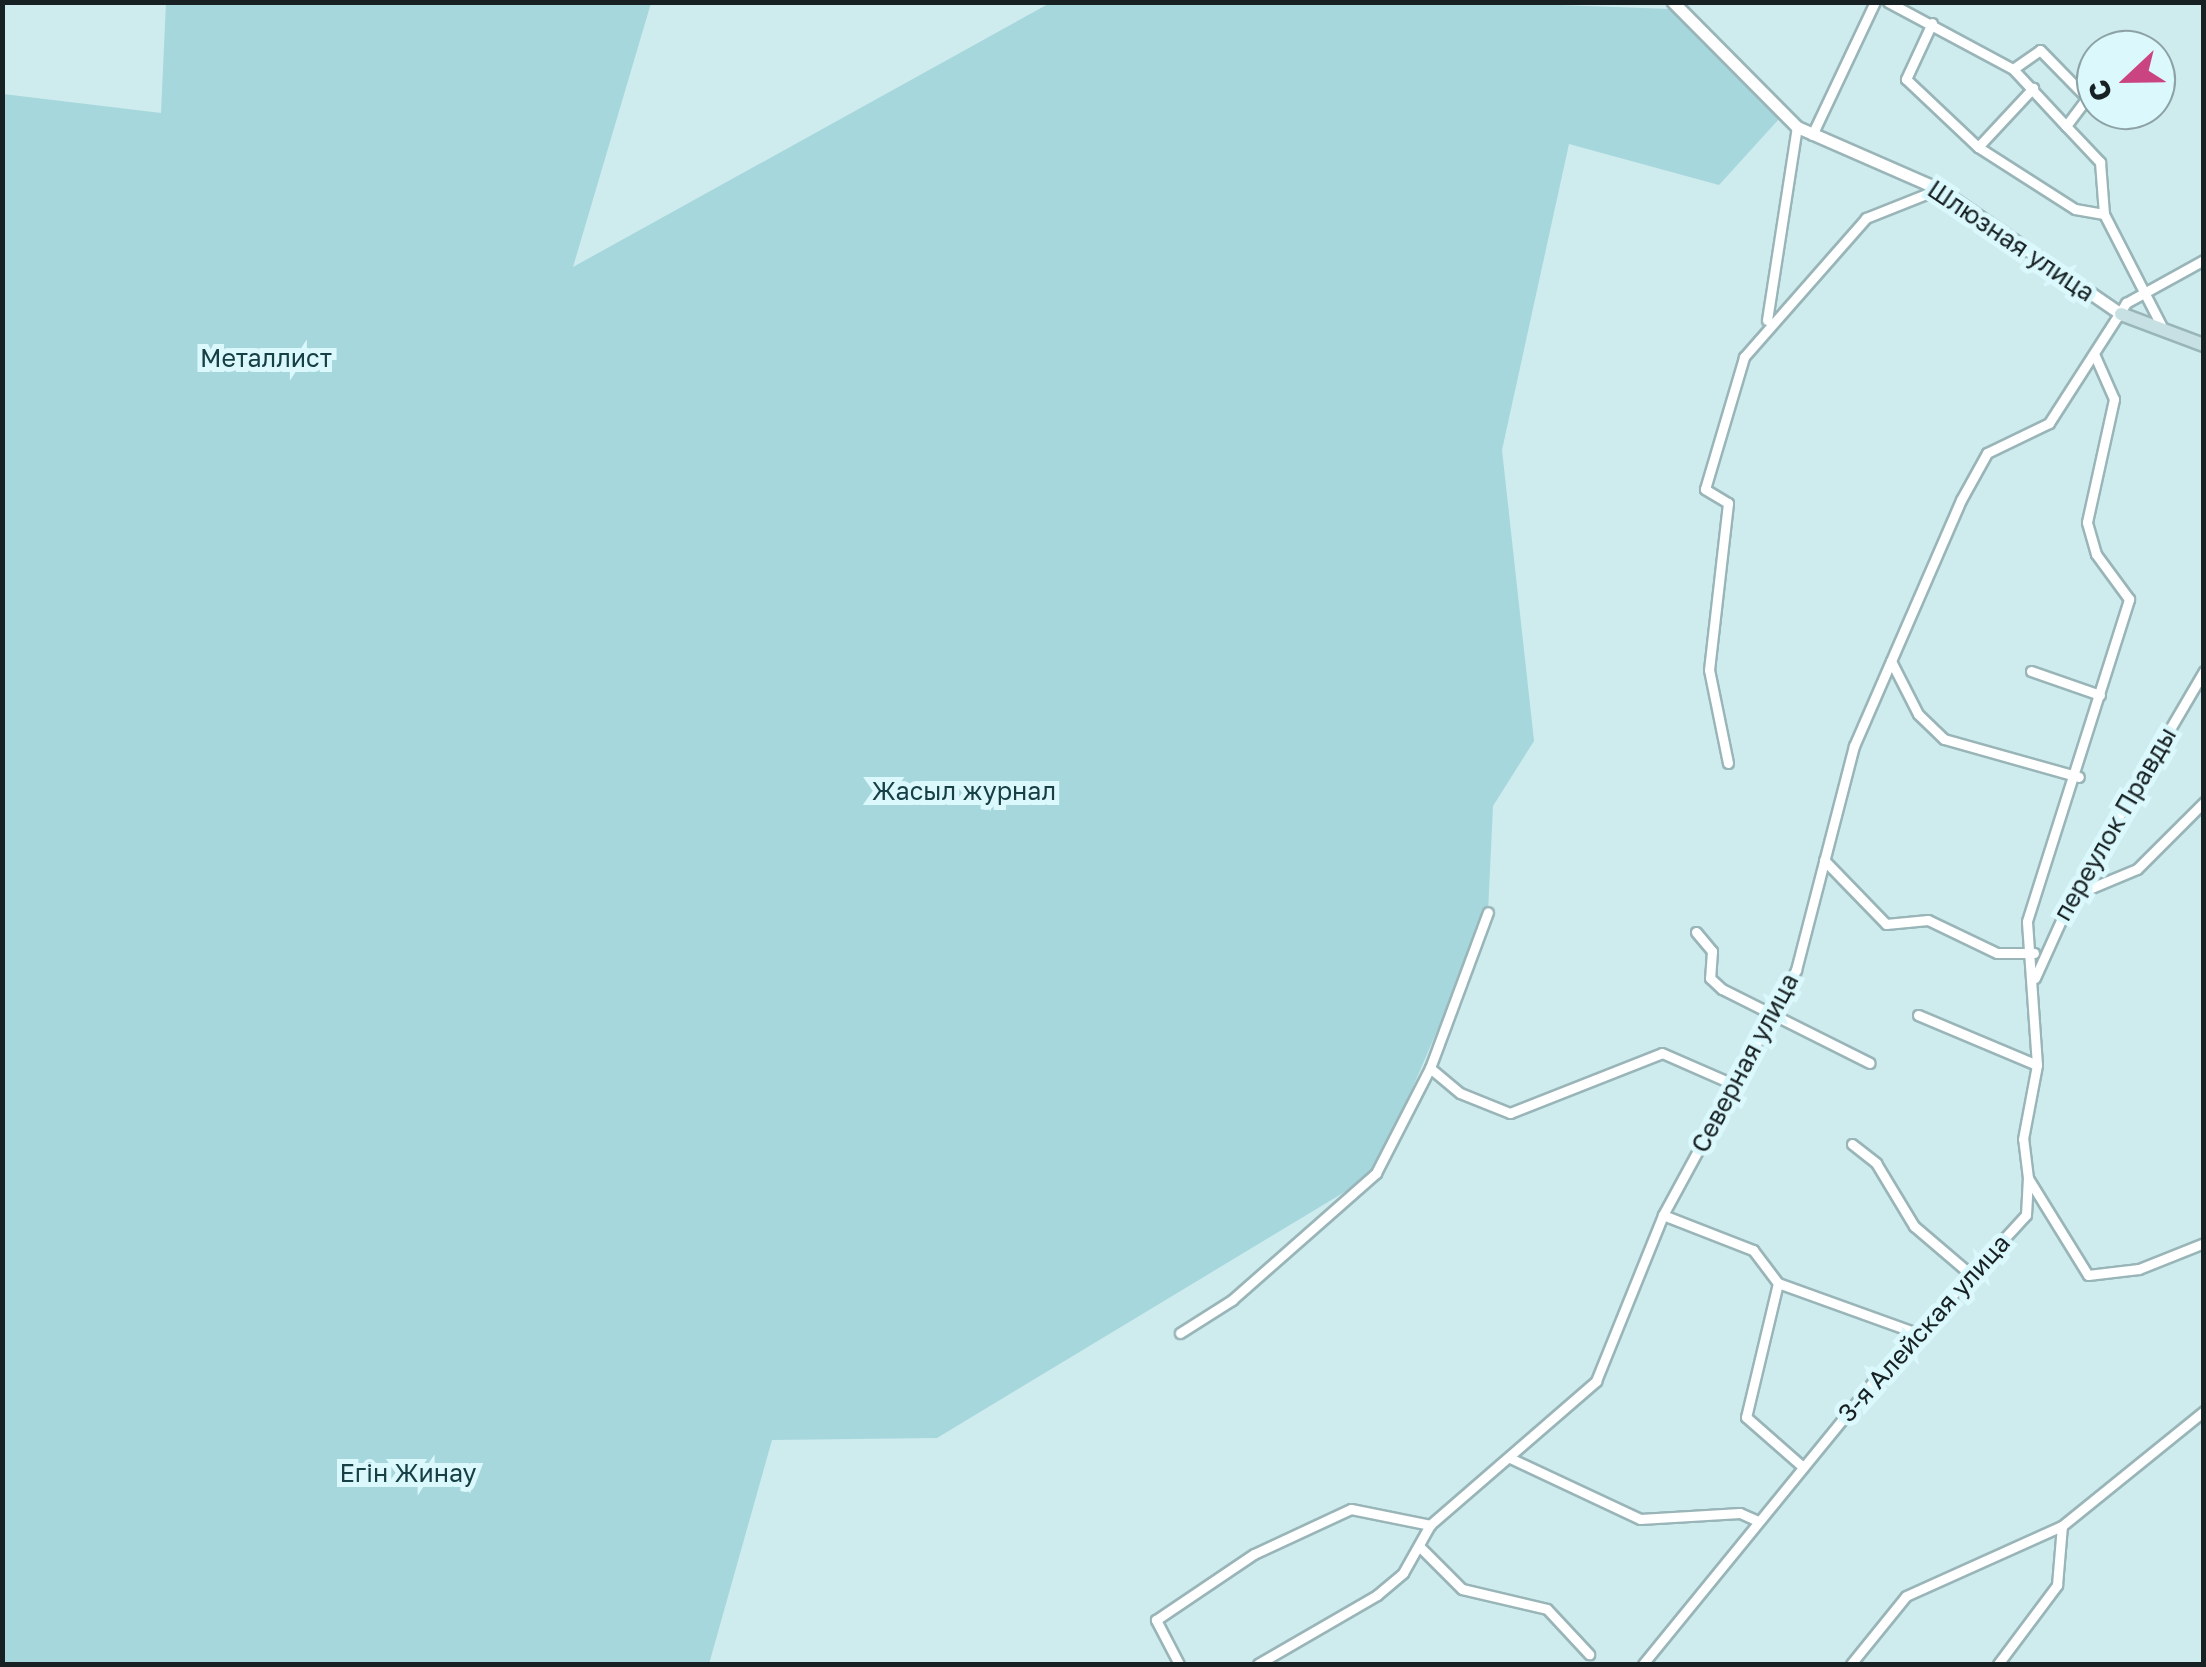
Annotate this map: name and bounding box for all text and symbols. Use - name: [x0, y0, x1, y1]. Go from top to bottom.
- north arrow: [2076, 30, 2176, 130]
- text: С: [2081, 75, 2119, 106]
- street label: Шлюзная улица: [1922, 174, 2100, 308]
- park label: Металлист: [200, 343, 332, 373]
- street label: переулок Правды: [2047, 722, 2183, 926]
- park label: Жасыл журнал: [872, 776, 1056, 806]
- street label: Северная улица: [1685, 968, 1805, 1158]
- street label: 3-я Алейская улица: [1832, 1228, 2016, 1428]
- park label: Егін Жинау: [339, 1458, 477, 1488]

